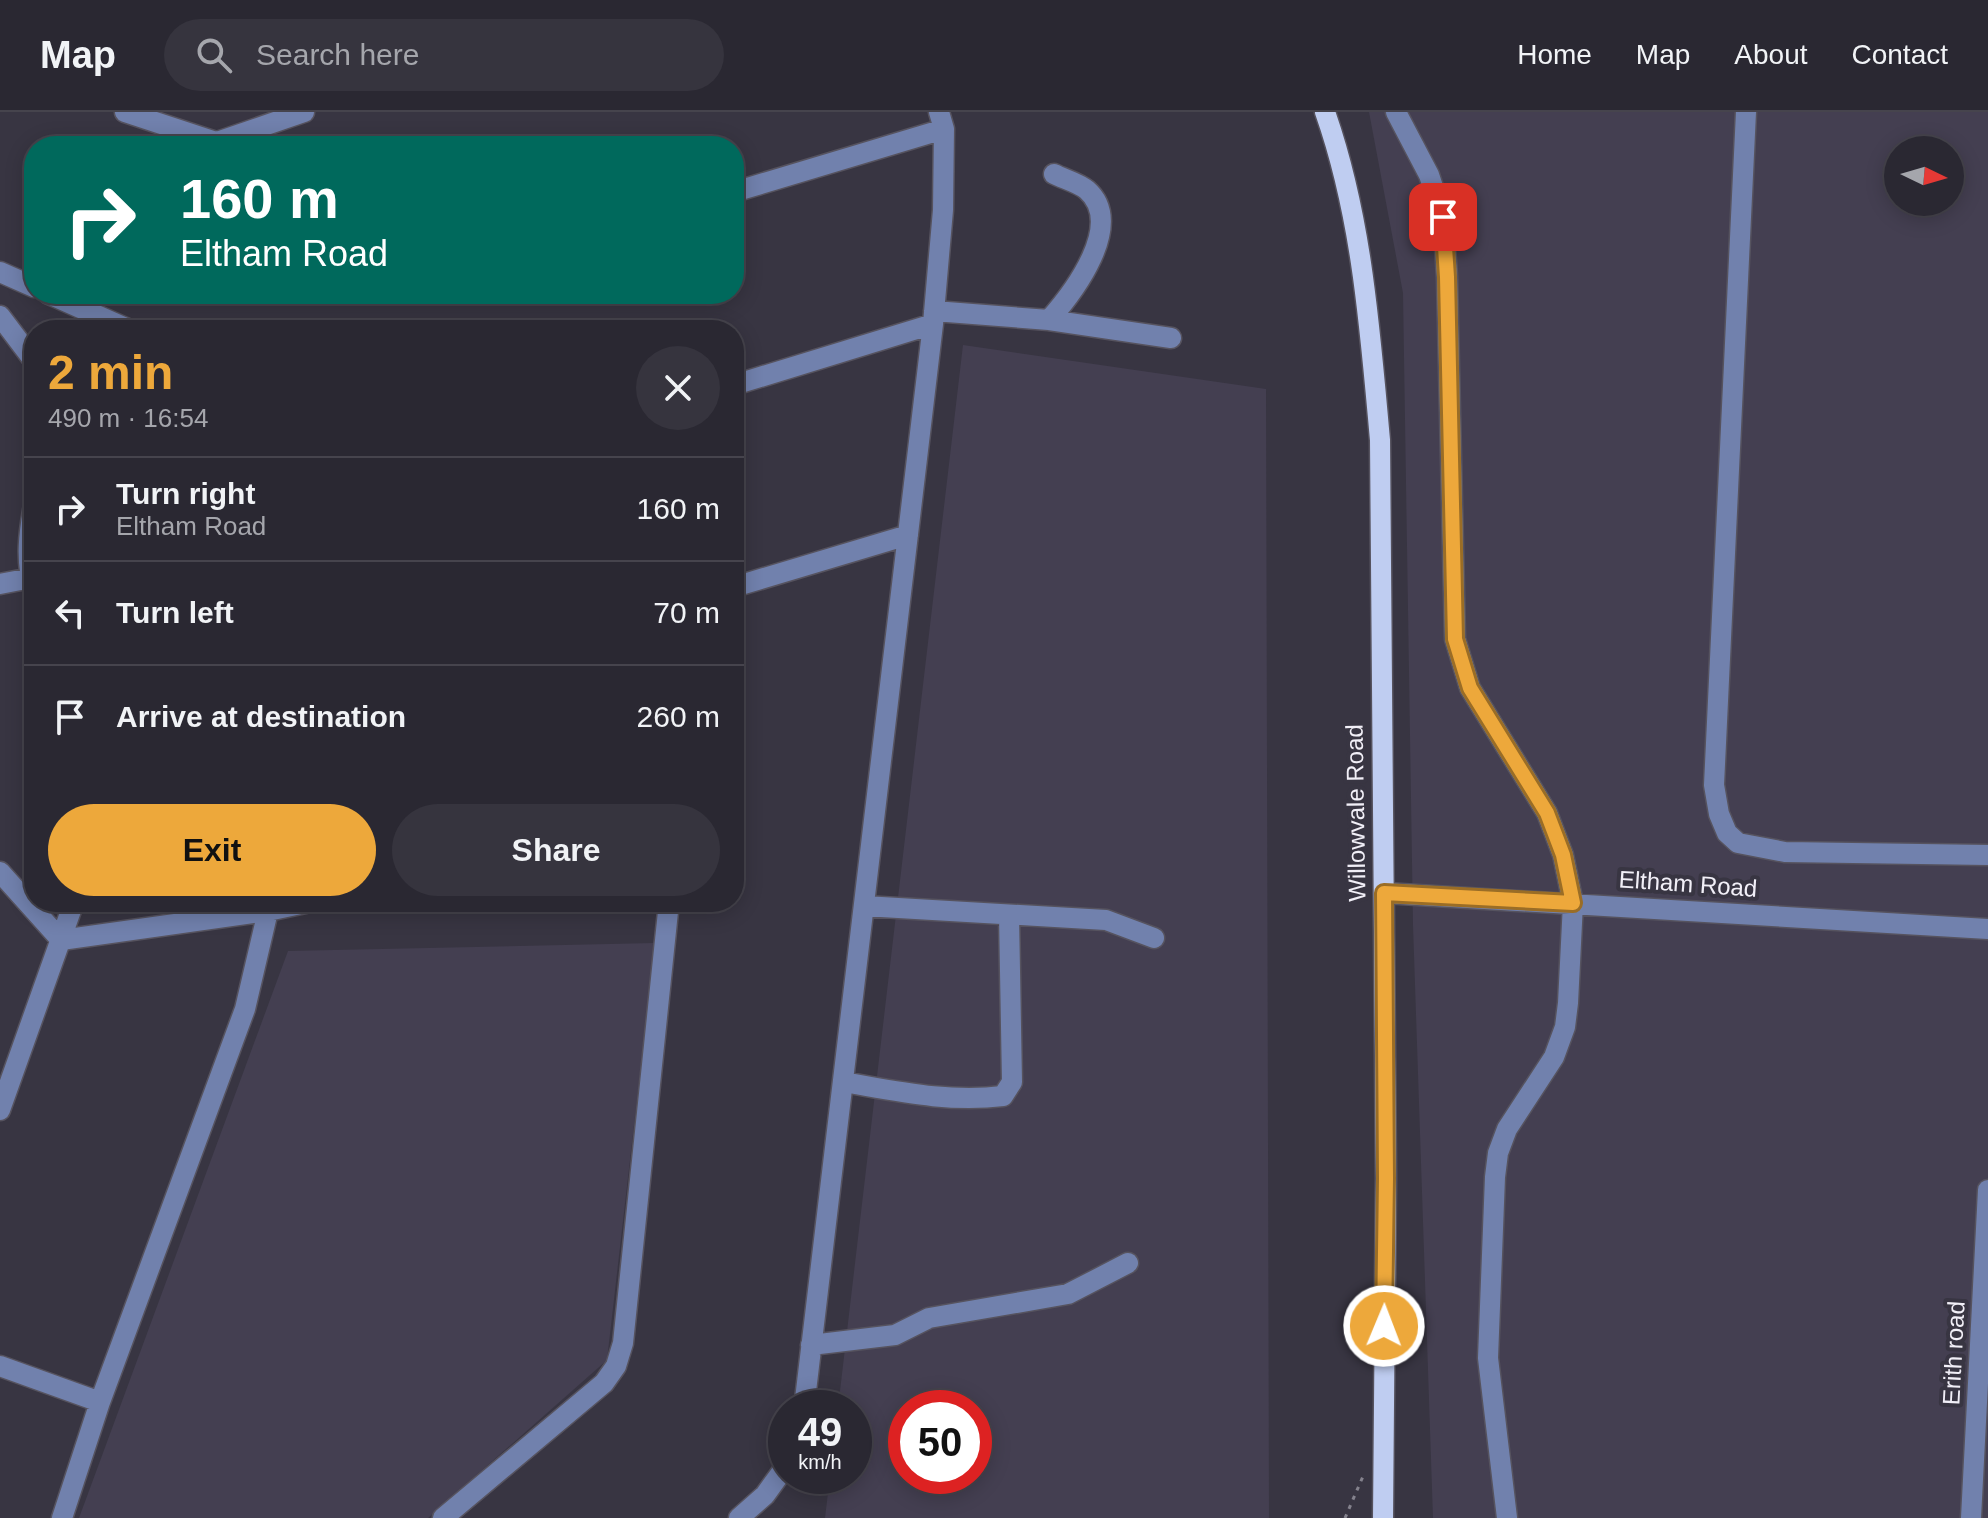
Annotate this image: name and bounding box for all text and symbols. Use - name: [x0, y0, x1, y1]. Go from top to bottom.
- search box: [164, 19, 724, 91]
- icon: search: [192, 33, 236, 77]
- text: Map: [40, 34, 116, 76]
- text: Search here: [256, 38, 419, 71]
- text: Home: [1517, 39, 1592, 70]
- text: Map: [1636, 39, 1690, 70]
- text: About: [1734, 39, 1808, 70]
- text: Contact: [1852, 39, 1948, 70]
- north arrow: [1884, 136, 1964, 216]
- map controls: [1884, 136, 1964, 216]
- text: 160 m: [180, 167, 339, 230]
- icon: right: [48, 168, 152, 272]
- pin: [1409, 183, 1477, 251]
- icon: arrive: [1421, 195, 1465, 239]
- text: Eltham Road: [180, 233, 388, 274]
- text: 2 min: [48, 346, 173, 399]
- button: close: [636, 346, 720, 430]
- text: 490 m · 16:54: [48, 403, 208, 433]
- text: Turn right: [116, 477, 255, 510]
- icon: right: [48, 487, 92, 531]
- text: 160 m: [637, 492, 720, 525]
- text: Eltham Road: [116, 511, 266, 541]
- icon: left: [48, 591, 92, 635]
- text: Turn left: [116, 596, 234, 629]
- text: 70 m: [653, 596, 720, 629]
- icon: arrive: [48, 695, 92, 739]
- text: Arrive at destination: [116, 700, 406, 733]
- text: 260 m: [637, 700, 720, 733]
- street label: Willowvale Road: [1340, 724, 1371, 902]
- button: Exit: [48, 804, 376, 896]
- button: Share: [392, 804, 720, 896]
- street label: Eltham Road: [1618, 865, 1758, 902]
- position arrow: [1342, 1284, 1426, 1368]
- street label: Erith road: [1937, 1300, 1970, 1406]
- speed limit sign: 50: [888, 1390, 992, 1494]
- text: 49: [798, 1410, 842, 1454]
- text: km/h: [798, 1451, 842, 1473]

